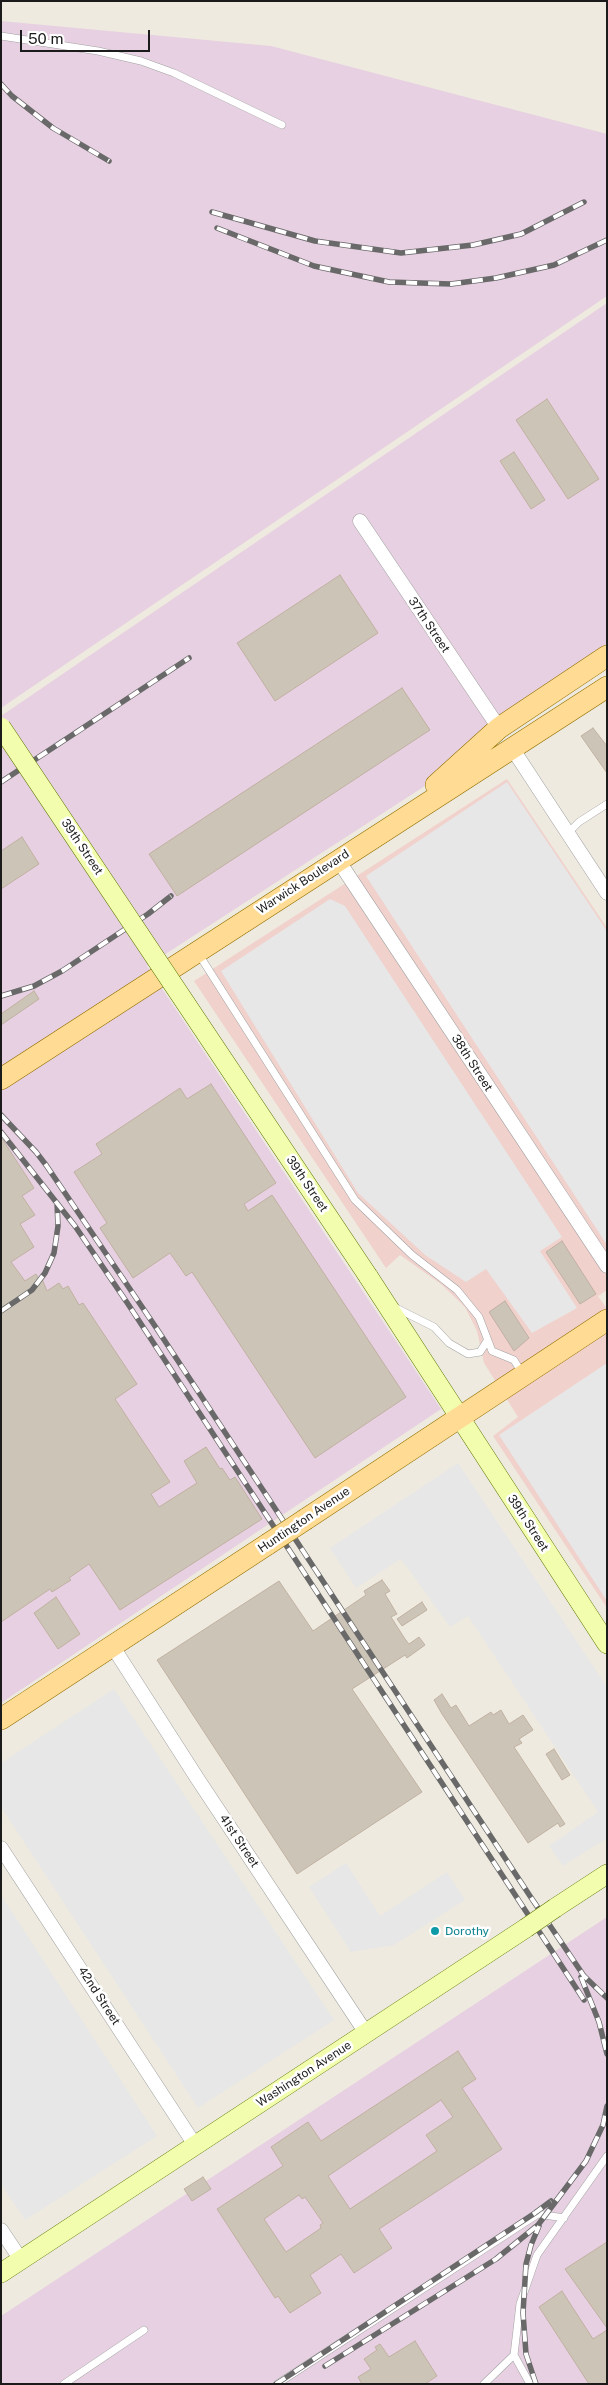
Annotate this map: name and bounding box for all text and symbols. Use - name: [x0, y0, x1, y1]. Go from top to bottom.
- scale bar: [22, 20, 152, 52]
- text: 50 m: [28, 30, 63, 47]
- street label: 37th Street: [405, 594, 453, 656]
- street label: 39th Street: [58, 816, 106, 878]
- street label: Warwick Boulevard: [254, 847, 352, 917]
- street label: 38th Street: [448, 1032, 496, 1094]
- street label: 39th Street: [283, 1153, 331, 1215]
- street label: Huntington Avenue: [255, 1484, 353, 1556]
- street label: 39th Street: [504, 1492, 552, 1554]
- street label: 41st Street: [216, 1812, 262, 1870]
- place label: Dorothy: [445, 1924, 489, 1938]
- marker: Dorothy: [429, 1925, 441, 1937]
- street label: 42nd Street: [75, 1964, 123, 2028]
- street label: Washington Avenue: [254, 2038, 354, 2110]

